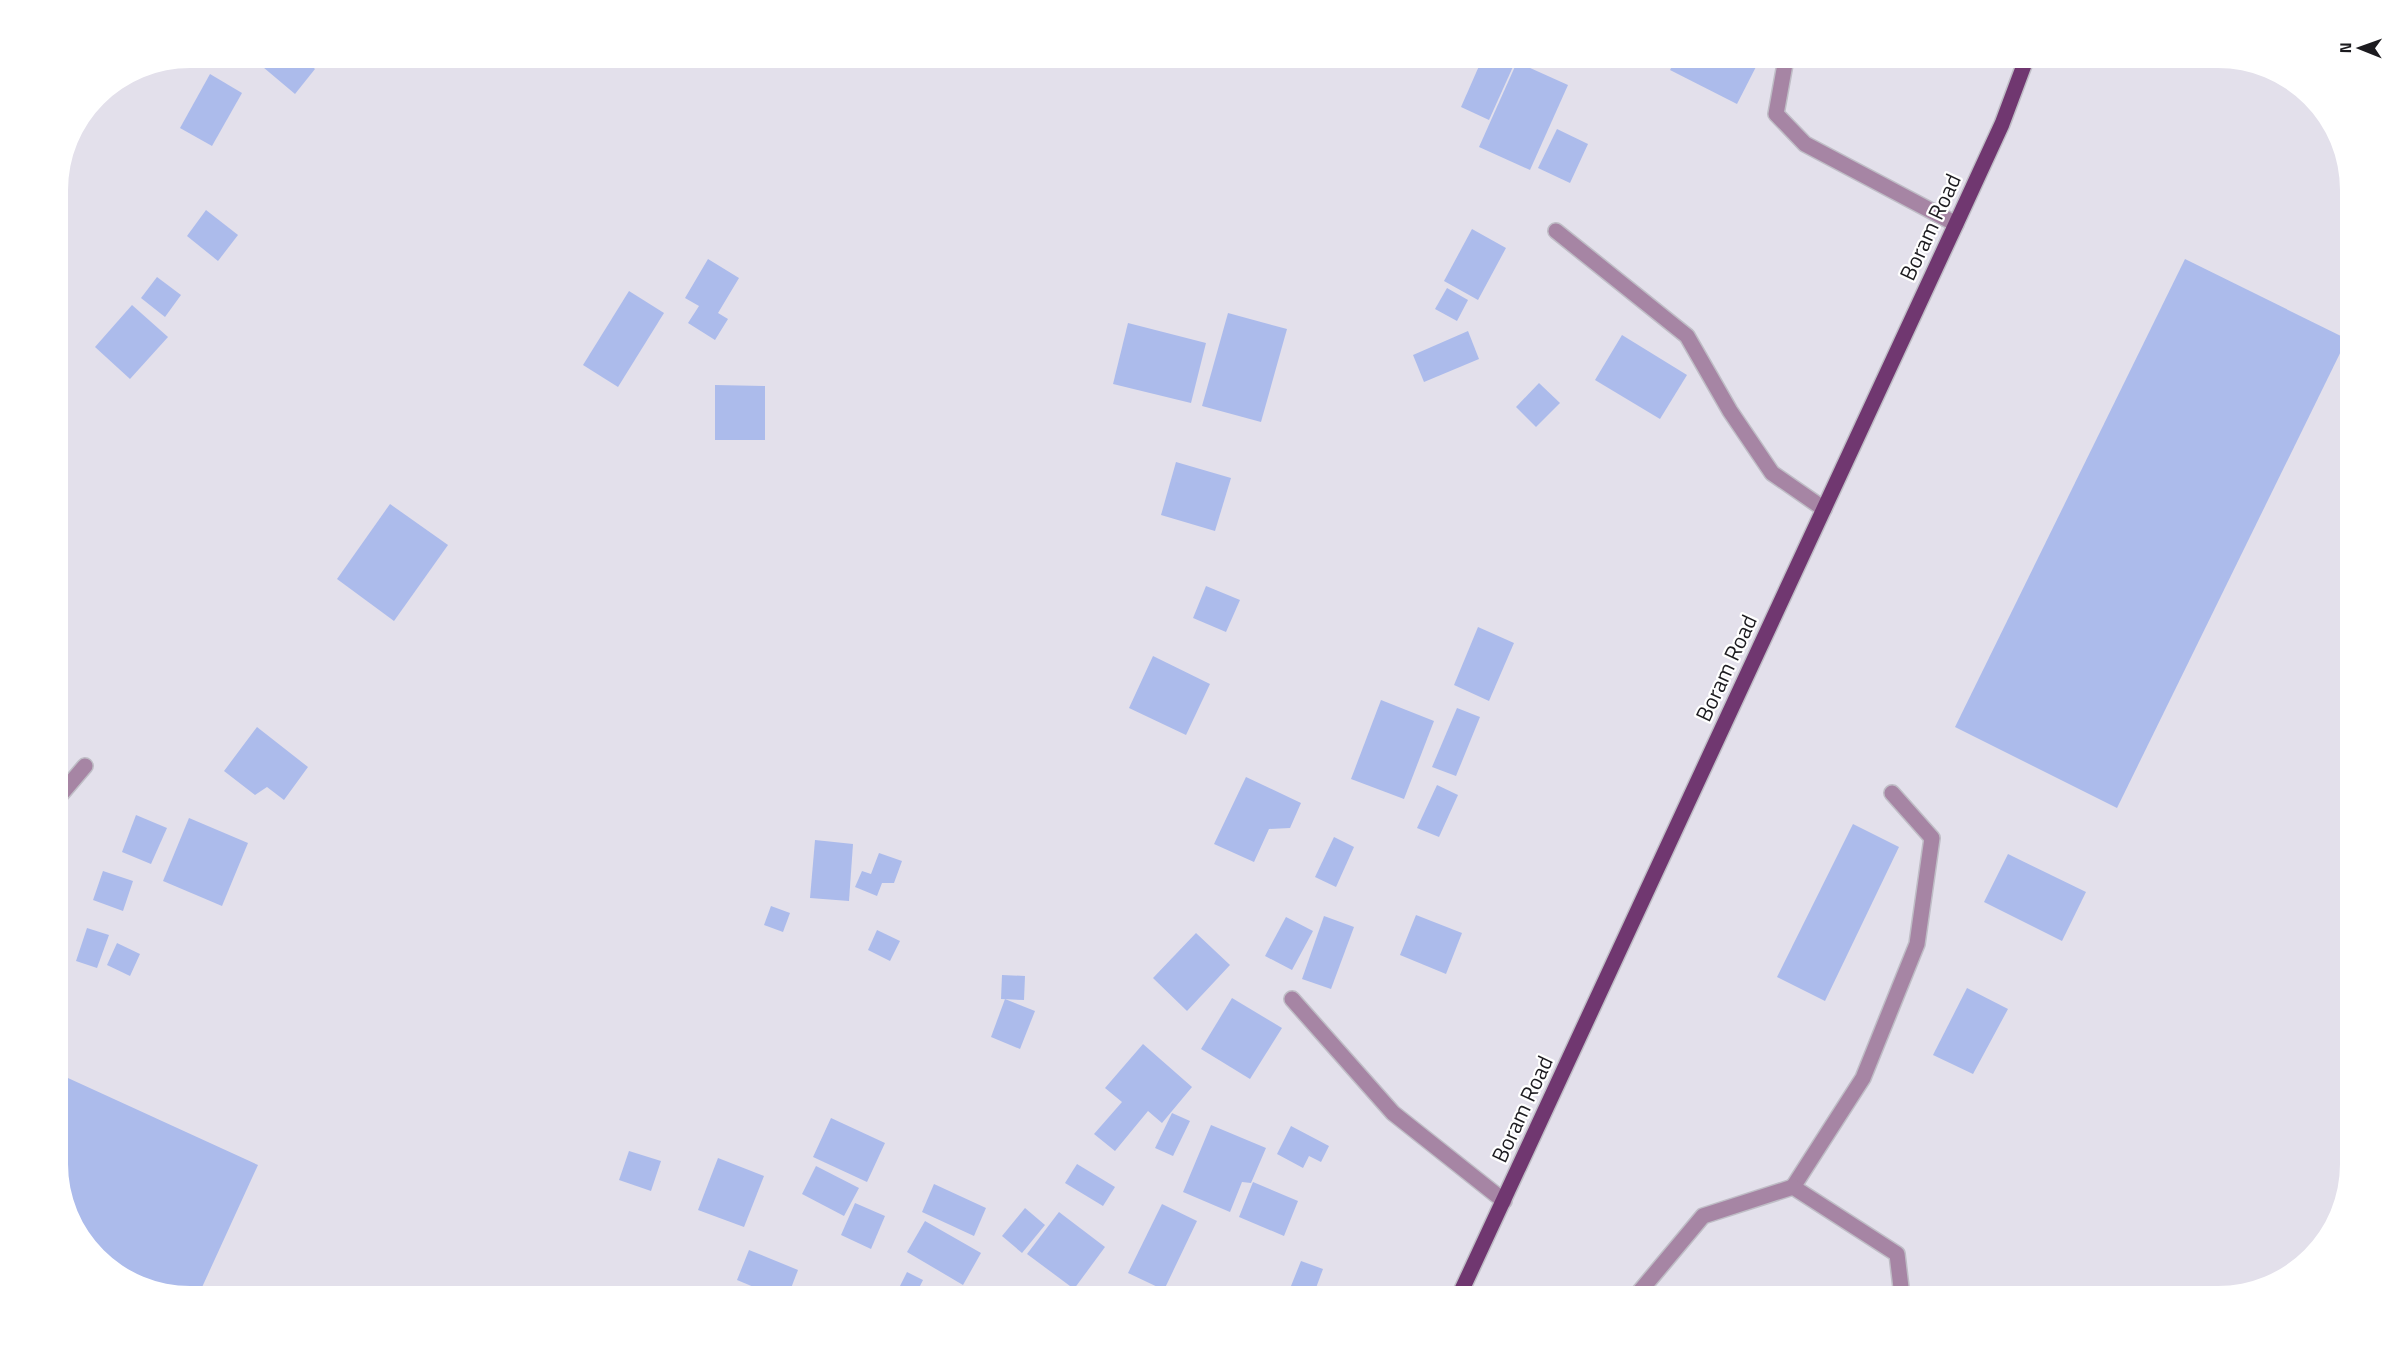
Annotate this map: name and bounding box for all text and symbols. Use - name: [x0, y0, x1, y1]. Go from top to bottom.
- north arrow: [2330, 18, 2390, 78]
- text: N: [2333, 42, 2357, 53]
- street label: Boram Road: [1890, 168, 1970, 286]
- street label: Boram Road: [1686, 609, 1766, 727]
- street label: Boram Road: [1482, 1050, 1562, 1168]

